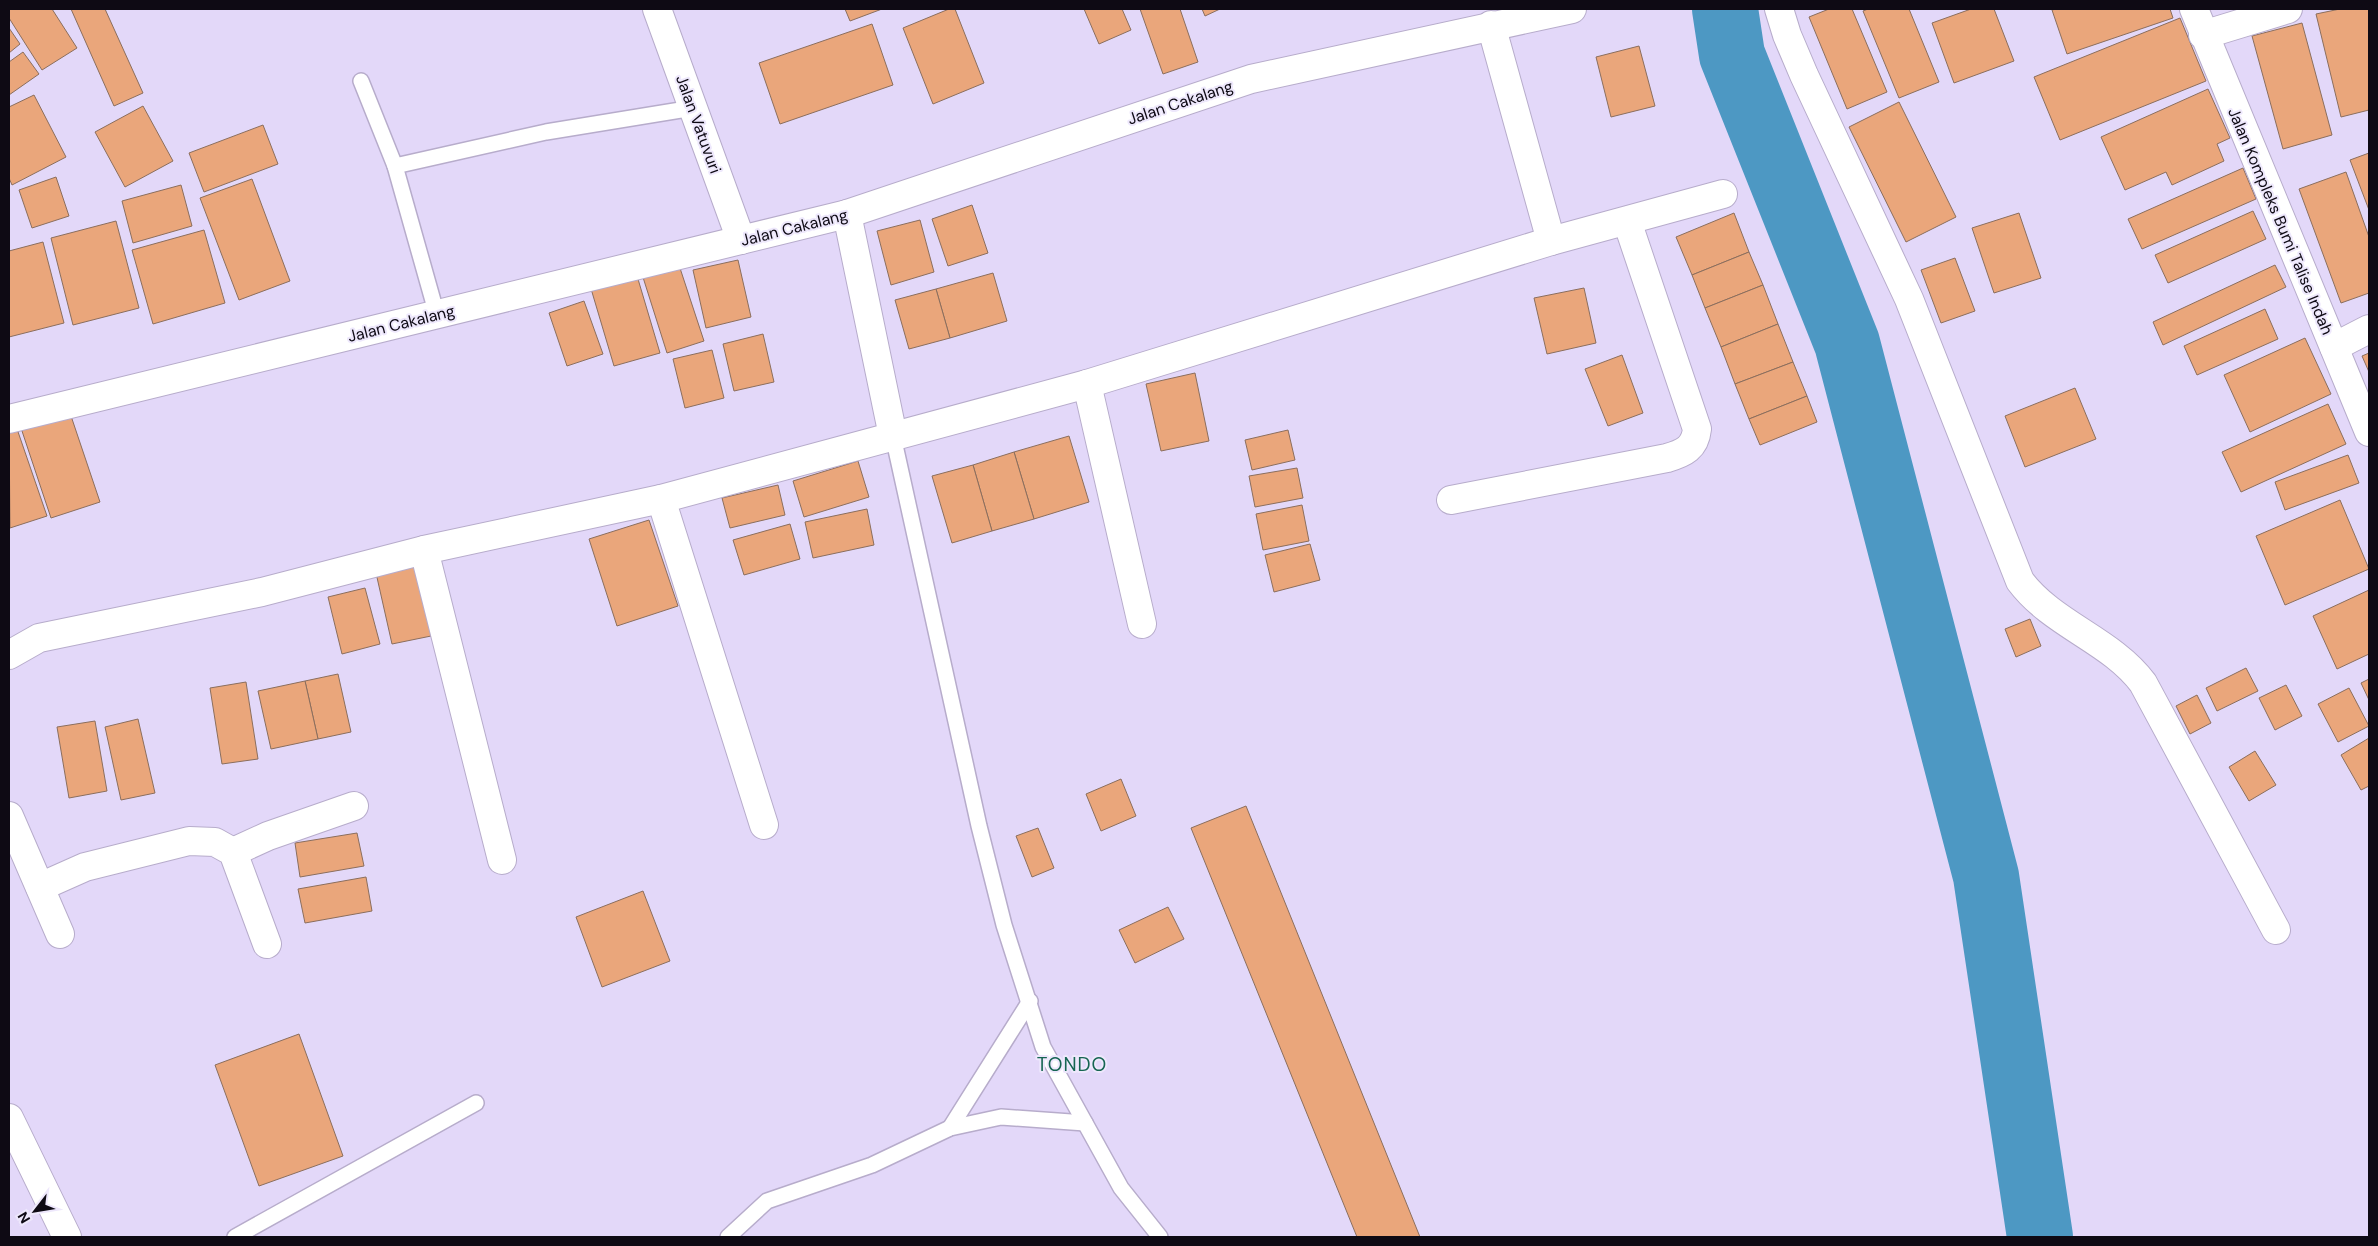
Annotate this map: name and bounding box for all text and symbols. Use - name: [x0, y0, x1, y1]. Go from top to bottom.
- street label: Jalan Vatuvuri: [671, 72, 726, 176]
- street label: Jalan Cakalang: [1125, 76, 1236, 129]
- street label: Jalan Kompleks Bumi Talise Indah: [2223, 104, 2338, 338]
- street label: Jalan Cakalang: [738, 204, 850, 251]
- street label: Jalan Cakalang: [345, 300, 457, 347]
- district label: TONDO: [1037, 1052, 1107, 1077]
- north arrow: [10, 1186, 60, 1236]
- text: N: [14, 1209, 34, 1227]

